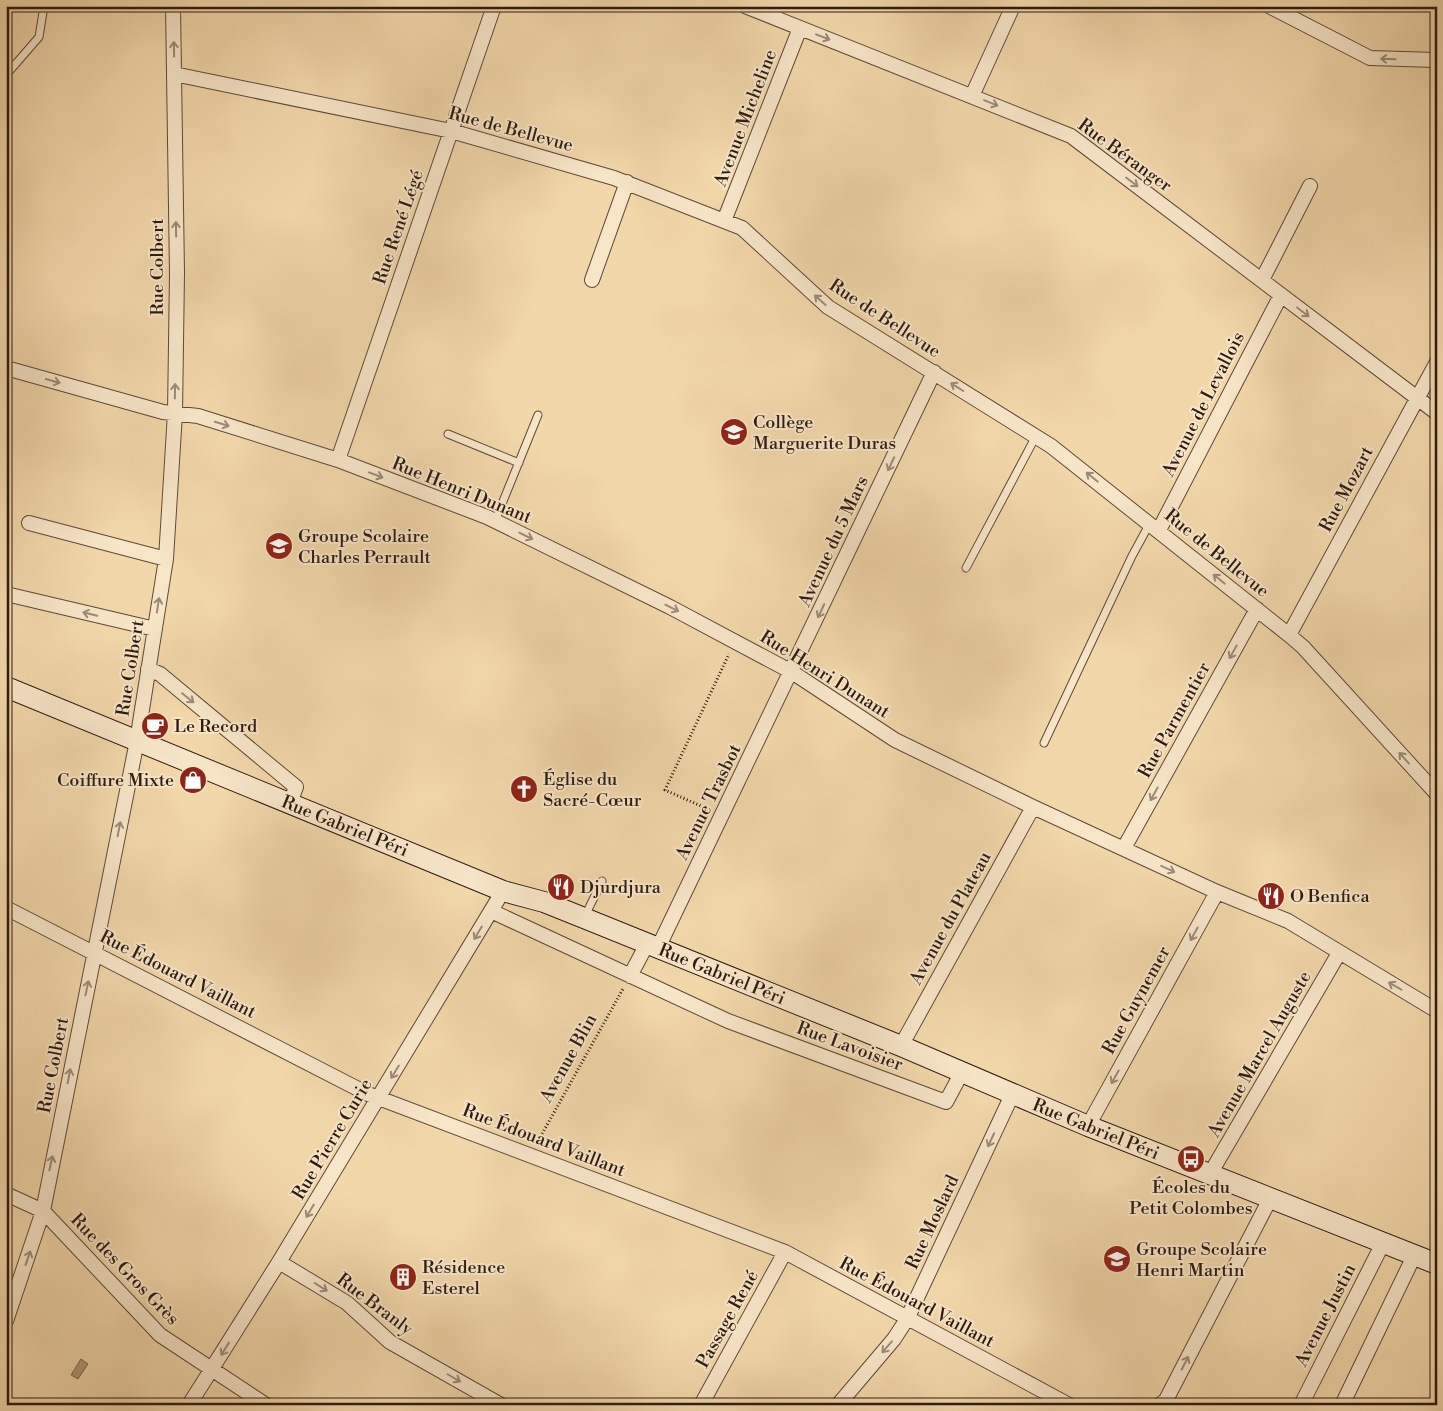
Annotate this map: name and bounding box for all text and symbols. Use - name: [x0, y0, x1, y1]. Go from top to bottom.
- one-way arrow: [815, 33, 830, 42]
- one-way arrow: [169, 41, 179, 58]
- street label: Avenue Micheline: [708, 46, 782, 191]
- one-way arrow: [1380, 54, 1396, 63]
- one-way arrow: [983, 99, 998, 108]
- street label: Rue de Bellevue: [446, 102, 576, 157]
- street label: Rue Béranger: [1073, 114, 1176, 197]
- street label: Rue René Légé: [368, 167, 429, 287]
- one-way arrow: [1125, 176, 1138, 187]
- street label: Rue Colbert: [146, 218, 169, 316]
- one-way arrow: [171, 221, 181, 238]
- street label: Rue de Bellevue: [825, 274, 945, 363]
- one-way arrow: [814, 294, 827, 306]
- one-way arrow: [1296, 306, 1309, 317]
- street label: Avenue de Levallois: [1157, 328, 1250, 481]
- one-way arrow: [45, 377, 61, 386]
- one-way arrow: [951, 382, 965, 392]
- one-way arrow: [170, 384, 180, 400]
- place label: Collège Marguerite Duras: [753, 411, 896, 455]
- school or university icon: Collège Marguerite Duras: [719, 417, 749, 447]
- one-way arrow: [214, 419, 230, 429]
- street label: Rue Mozart: [1314, 442, 1379, 536]
- street label: Rue Henri Dunant: [389, 452, 536, 529]
- one-way arrow: [885, 456, 895, 471]
- one-way arrow: [368, 471, 383, 480]
- street label: Avenue du 5 Mars: [793, 472, 874, 611]
- one-way arrow: [1086, 472, 1099, 483]
- street label: Rue de Bellevue: [1160, 504, 1274, 603]
- place label: Groupe Scolaire Charles Perrault: [298, 525, 431, 569]
- school or university icon: Groupe Scolaire Charles Perrault: [264, 531, 294, 561]
- one-way arrow: [519, 531, 534, 541]
- one-way arrow: [1213, 573, 1226, 584]
- one-way arrow: [154, 598, 164, 614]
- one-way arrow: [816, 603, 825, 618]
- one-way arrow: [664, 604, 679, 613]
- one-way arrow: [83, 609, 99, 618]
- street label: Rue Colbert: [112, 618, 150, 718]
- street label: Rue Henri Dunant: [756, 625, 894, 724]
- one-way arrow: [1228, 644, 1238, 659]
- street label: Rue Parmentier: [1133, 658, 1216, 782]
- one-way arrow: [181, 692, 194, 703]
- cafe icon: Le Record: [140, 711, 170, 741]
- place label: Le Record: [174, 715, 258, 738]
- street label: Avenue Trasbot: [670, 740, 747, 865]
- one-way arrow: [1398, 751, 1410, 764]
- shop icon: Coiffure Mixte: [178, 765, 208, 795]
- place label: Église du Sacré-Cœur: [543, 768, 642, 812]
- place label: Coiffure Mixte: [57, 769, 174, 792]
- church icon: Église du Sacré-Cœur: [509, 774, 539, 804]
- one-way arrow: [1149, 786, 1158, 801]
- street label: Rue Gabriel Péri: [278, 791, 412, 862]
- one-way arrow: [114, 821, 124, 837]
- street label: Avenue du Plateau: [904, 847, 997, 990]
- one-way arrow: [1160, 864, 1175, 874]
- restaurant icon: Djurdjura: [546, 872, 576, 902]
- place label: Djurdjura: [580, 876, 662, 899]
- restaurant icon: O Benfica: [1256, 881, 1286, 911]
- place label: O Benfica: [1290, 885, 1370, 908]
- street label: Rue Édouard Vaillant: [96, 925, 260, 1024]
- one-way arrow: [473, 925, 483, 939]
- one-way arrow: [1189, 927, 1199, 942]
- street label: Rue Gabriel Péri: [655, 939, 789, 1010]
- street label: Rue Guynemer: [1097, 942, 1176, 1058]
- street label: Avenue Marcel Auguste: [1202, 967, 1316, 1142]
- one-way arrow: [1388, 980, 1402, 990]
- one-way arrow: [83, 981, 92, 997]
- street label: Avenue Blin: [534, 1010, 602, 1107]
- street label: Rue Colbert: [33, 1015, 74, 1115]
- street label: Rue Lavoisier: [793, 1017, 906, 1076]
- one-way arrow: [389, 1065, 399, 1079]
- one-way arrow: [65, 1068, 75, 1084]
- one-way arrow: [1110, 1069, 1120, 1084]
- street label: Rue Pierre Curie: [287, 1075, 378, 1204]
- street label: Rue Gabriel Péri: [1029, 1094, 1163, 1165]
- street label: Rue Édouard Vaillant: [459, 1099, 629, 1182]
- one-way arrow: [986, 1132, 996, 1147]
- bus stop icon: Écoles du Petit Colombes: [1176, 1144, 1206, 1174]
- one-way arrow: [47, 1156, 56, 1172]
- street label: Rue Moslard: [901, 1171, 965, 1273]
- place label: Écoles du Petit Colombes: [1129, 1176, 1253, 1220]
- one-way arrow: [305, 1203, 315, 1217]
- street label: Rue des Gros Grès: [65, 1209, 184, 1330]
- place label: Groupe Scolaire Henri Martin: [1136, 1238, 1267, 1282]
- school or university icon: Groupe Scolaire Henri Martin: [1102, 1244, 1132, 1274]
- one-way arrow: [24, 1251, 33, 1266]
- street label: Rue Édouard Vaillant: [835, 1252, 999, 1353]
- place label: Résidence Esterel: [422, 1256, 505, 1300]
- street label: Avenue Justin: [1289, 1260, 1361, 1371]
- building icon: Résidence Esterel: [388, 1262, 418, 1292]
- street label: Passage René: [691, 1266, 764, 1372]
- street label: Rue Branly: [332, 1268, 418, 1341]
- one-way arrow: [313, 1283, 327, 1293]
- one-way arrow: [882, 1340, 893, 1353]
- one-way arrow: [220, 1342, 230, 1356]
- one-way arrow: [1180, 1356, 1190, 1371]
- one-way arrow: [447, 1374, 461, 1384]

